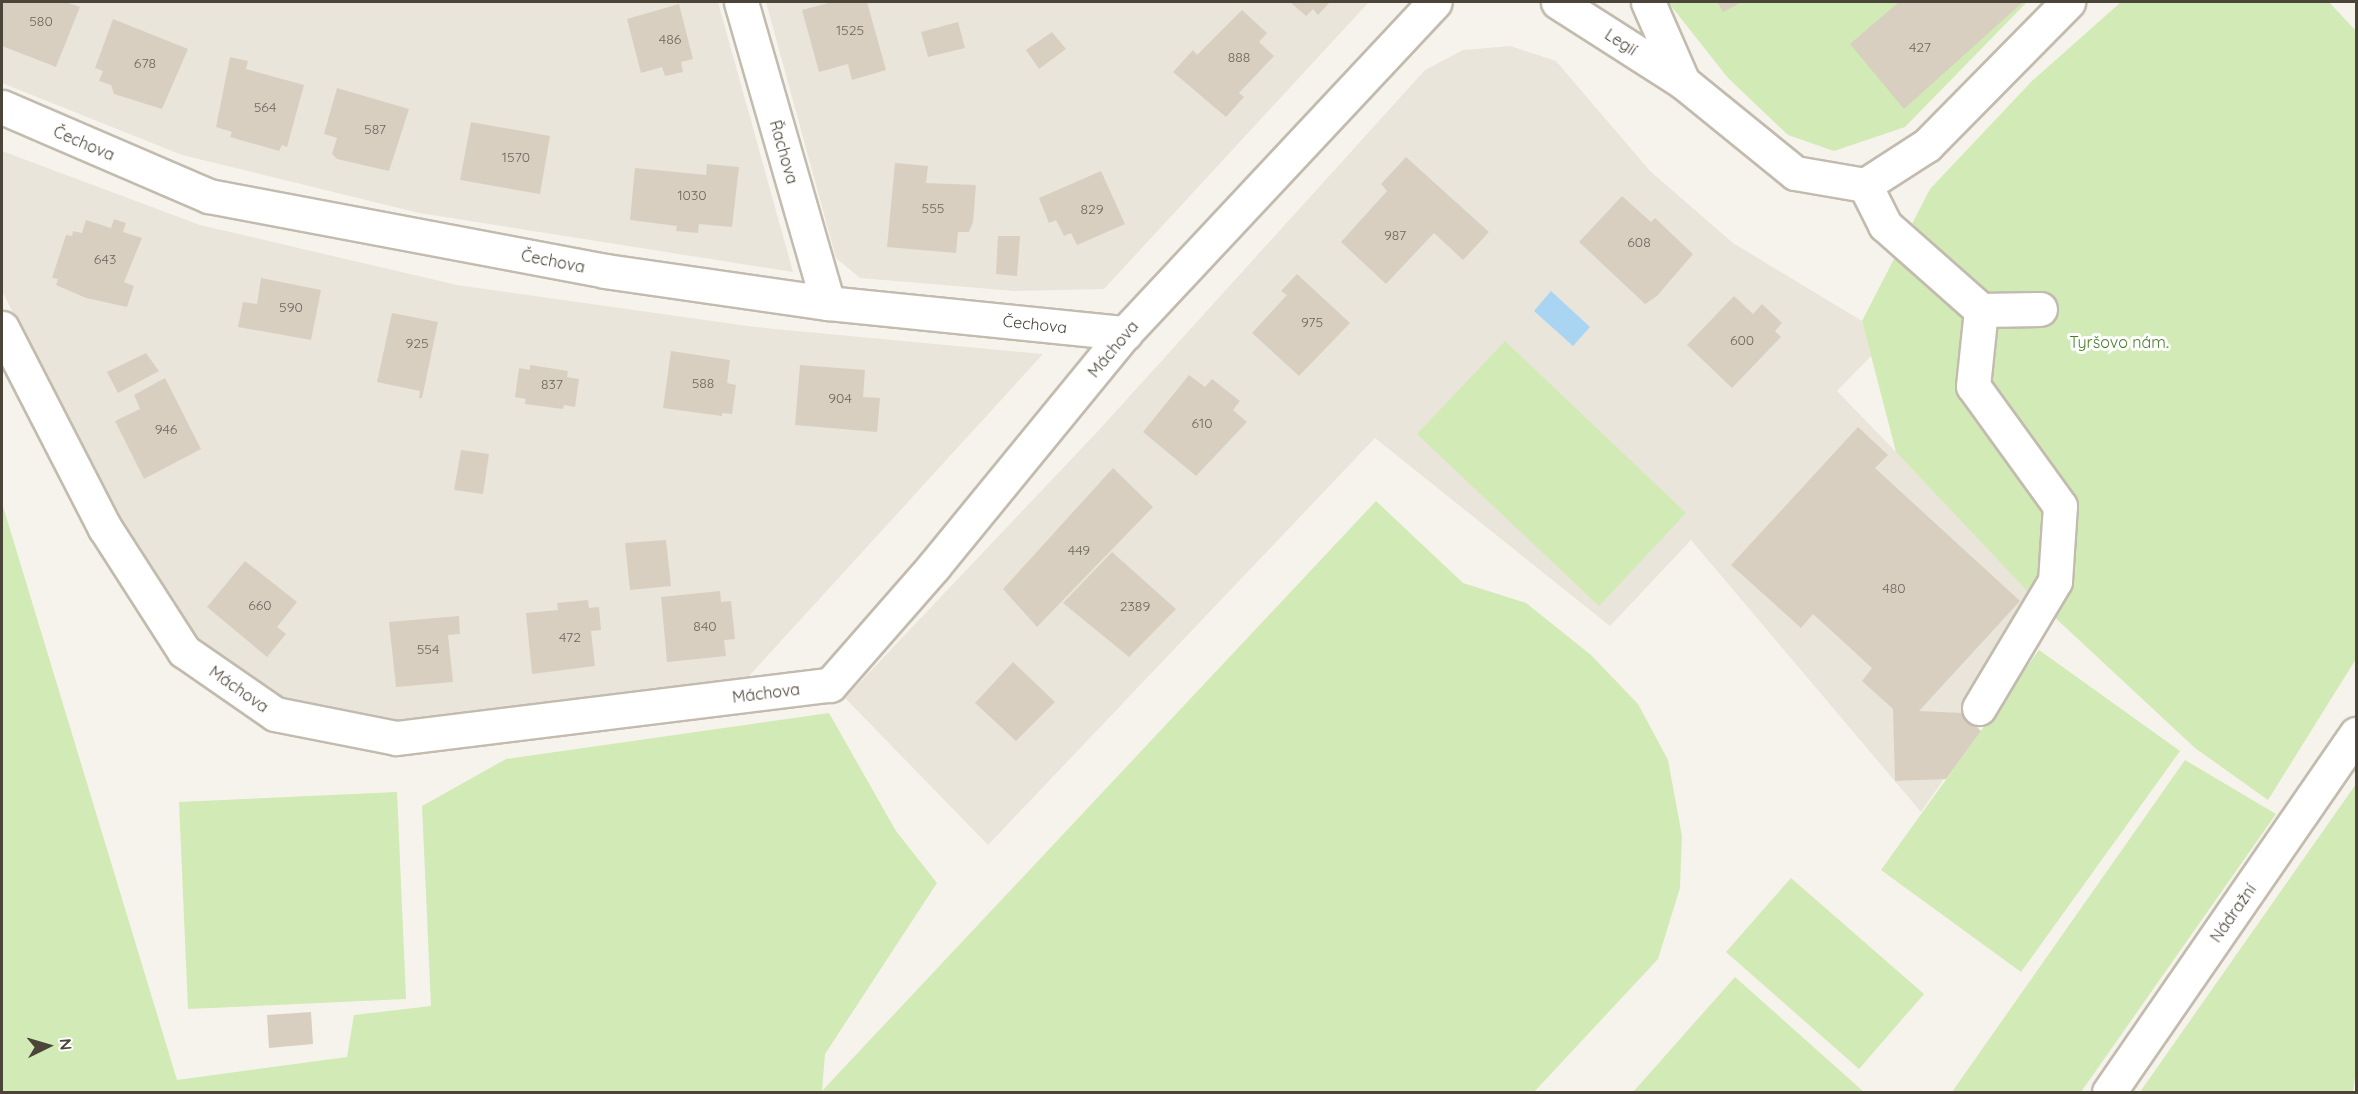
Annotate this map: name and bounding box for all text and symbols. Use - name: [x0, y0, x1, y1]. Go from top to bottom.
- house number: 580: [29, 13, 53, 29]
- house number: 1525: [836, 22, 864, 38]
- street label: Legií: [1601, 25, 1641, 59]
- house number: 486: [659, 31, 681, 47]
- house number: 427: [1909, 39, 1931, 55]
- house number: 888: [1228, 49, 1250, 65]
- house number: 678: [134, 55, 156, 71]
- house number: 564: [254, 99, 276, 115]
- street label: Řachova: [766, 118, 802, 186]
- house number: 587: [364, 121, 386, 137]
- street label: Čechova: [51, 122, 117, 164]
- house number: 1570: [502, 149, 530, 165]
- house number: 1030: [677, 187, 707, 203]
- house number: 555: [922, 200, 944, 216]
- house number: 829: [1080, 201, 1104, 217]
- house number: 987: [1384, 227, 1406, 243]
- house number: 608: [1627, 234, 1651, 250]
- street label: Čechova: [519, 245, 587, 277]
- house number: 643: [94, 251, 116, 267]
- house number: 590: [279, 299, 303, 315]
- street label: Čechova: [1002, 311, 1068, 337]
- house number: 975: [1301, 314, 1323, 330]
- street label: Máchova: [1084, 317, 1142, 381]
- house number: 600: [1730, 332, 1754, 348]
- park label: Tyršovo nám.: [2069, 332, 2169, 352]
- house number: 925: [405, 335, 429, 351]
- house number: 588: [692, 375, 714, 391]
- house number: 837: [541, 376, 563, 392]
- house number: 904: [828, 390, 852, 406]
- house number: 610: [1192, 415, 1212, 431]
- house number: 946: [155, 421, 177, 437]
- house number: 449: [1068, 542, 1090, 558]
- house number: 480: [1882, 580, 1906, 596]
- house number: 660: [248, 597, 272, 613]
- house number: 2389: [1120, 598, 1150, 614]
- house number: 840: [693, 618, 717, 634]
- house number: 472: [559, 629, 581, 645]
- house number: 554: [417, 641, 439, 657]
- street label: Máchova: [206, 662, 272, 716]
- street label: Máchova: [731, 679, 801, 707]
- street label: Nádražní: [2206, 880, 2260, 946]
- north arrow: [18, 1016, 78, 1076]
- text: N: [55, 1038, 76, 1051]

